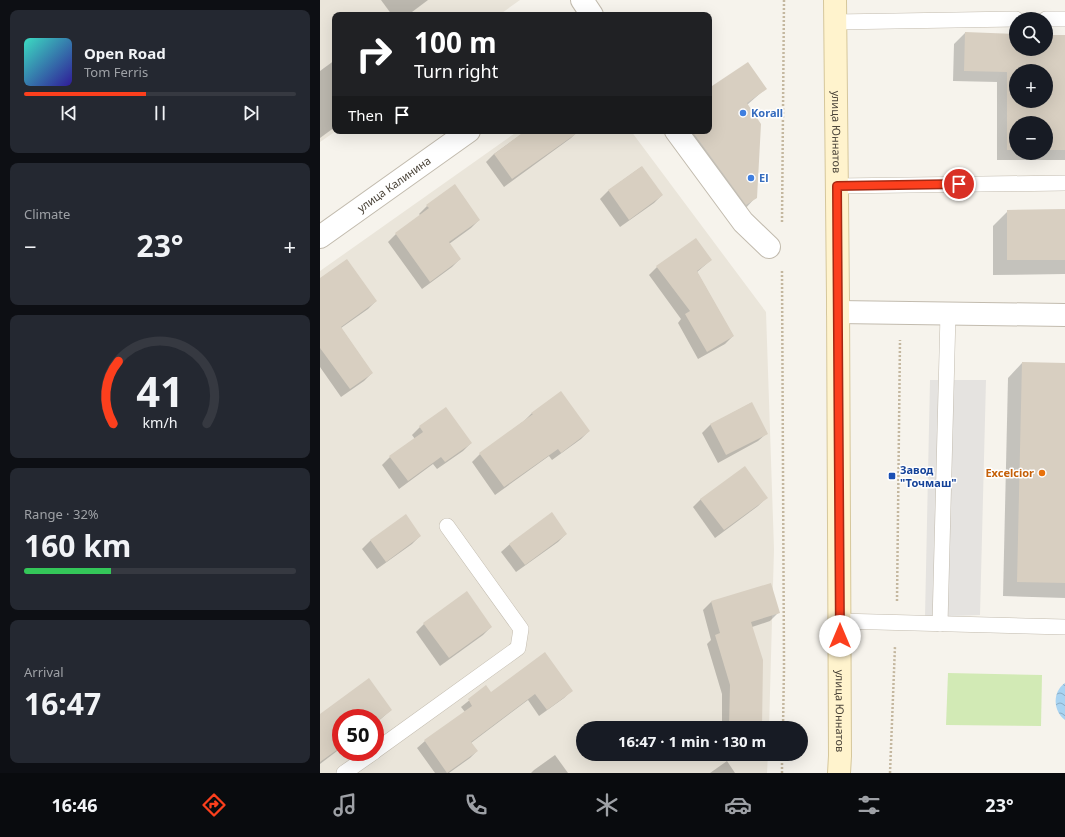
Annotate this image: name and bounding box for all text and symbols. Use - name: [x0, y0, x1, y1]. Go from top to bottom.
- map controls: [1009, 12, 1053, 160]
- button: search: [1009, 12, 1053, 56]
- text: 100 m: [414, 23, 497, 61]
- icon: right: [348, 28, 400, 80]
- text: Open Road: [84, 43, 166, 63]
- text: Turn right: [414, 59, 498, 83]
- text: Tom Ferris: [84, 63, 148, 81]
- button: +: [1009, 64, 1053, 108]
- street label: улица Юннатов: [829, 91, 845, 173]
- icon: previous: [58, 102, 80, 124]
- icon: pause: [149, 102, 171, 124]
- icon: next: [240, 102, 262, 124]
- icon: arrive: [391, 104, 413, 126]
- text: Then: [348, 105, 383, 125]
- place label: Korall: [751, 105, 783, 120]
- marker: Korall: [738, 108, 748, 118]
- button: −: [1009, 116, 1053, 160]
- street label: улица Калинина: [354, 153, 434, 215]
- pin: [942, 167, 976, 201]
- place label: El: [759, 170, 768, 185]
- marker: El: [746, 173, 756, 183]
- icon: arrive: [948, 173, 970, 195]
- text: Climate: [24, 205, 70, 223]
- text: 23°: [136, 225, 184, 266]
- text: −: [24, 231, 37, 261]
- text: +: [283, 231, 296, 261]
- text: 41: [136, 363, 184, 419]
- text: km/h: [142, 413, 178, 432]
- place label: Завод "Точмаш": [900, 462, 957, 490]
- place label: Excelcior: [985, 465, 1034, 480]
- marker: Excelcior: [1037, 468, 1047, 478]
- marker: Завод "Точмаш": [887, 471, 897, 481]
- text: Range · 32%: [24, 505, 99, 523]
- text: 160 km: [24, 525, 131, 566]
- position arrow: [819, 615, 861, 657]
- text: Arrival: [24, 663, 64, 681]
- street label: улица Юннатов: [833, 670, 848, 752]
- text: 16:47: [24, 683, 101, 724]
- speed limit sign: 50: [332, 709, 384, 761]
- text: 16:47 · 1 min · 130 m: [618, 731, 766, 751]
- icon: directions: [200, 791, 228, 819]
- icon: music: [331, 791, 359, 819]
- icon: phone: [462, 791, 490, 819]
- icon: climate: [593, 791, 621, 819]
- icon: car: [724, 791, 752, 819]
- icon: filters: [855, 791, 883, 819]
- text: 16:46: [51, 793, 98, 817]
- text: 23°: [985, 793, 1014, 817]

